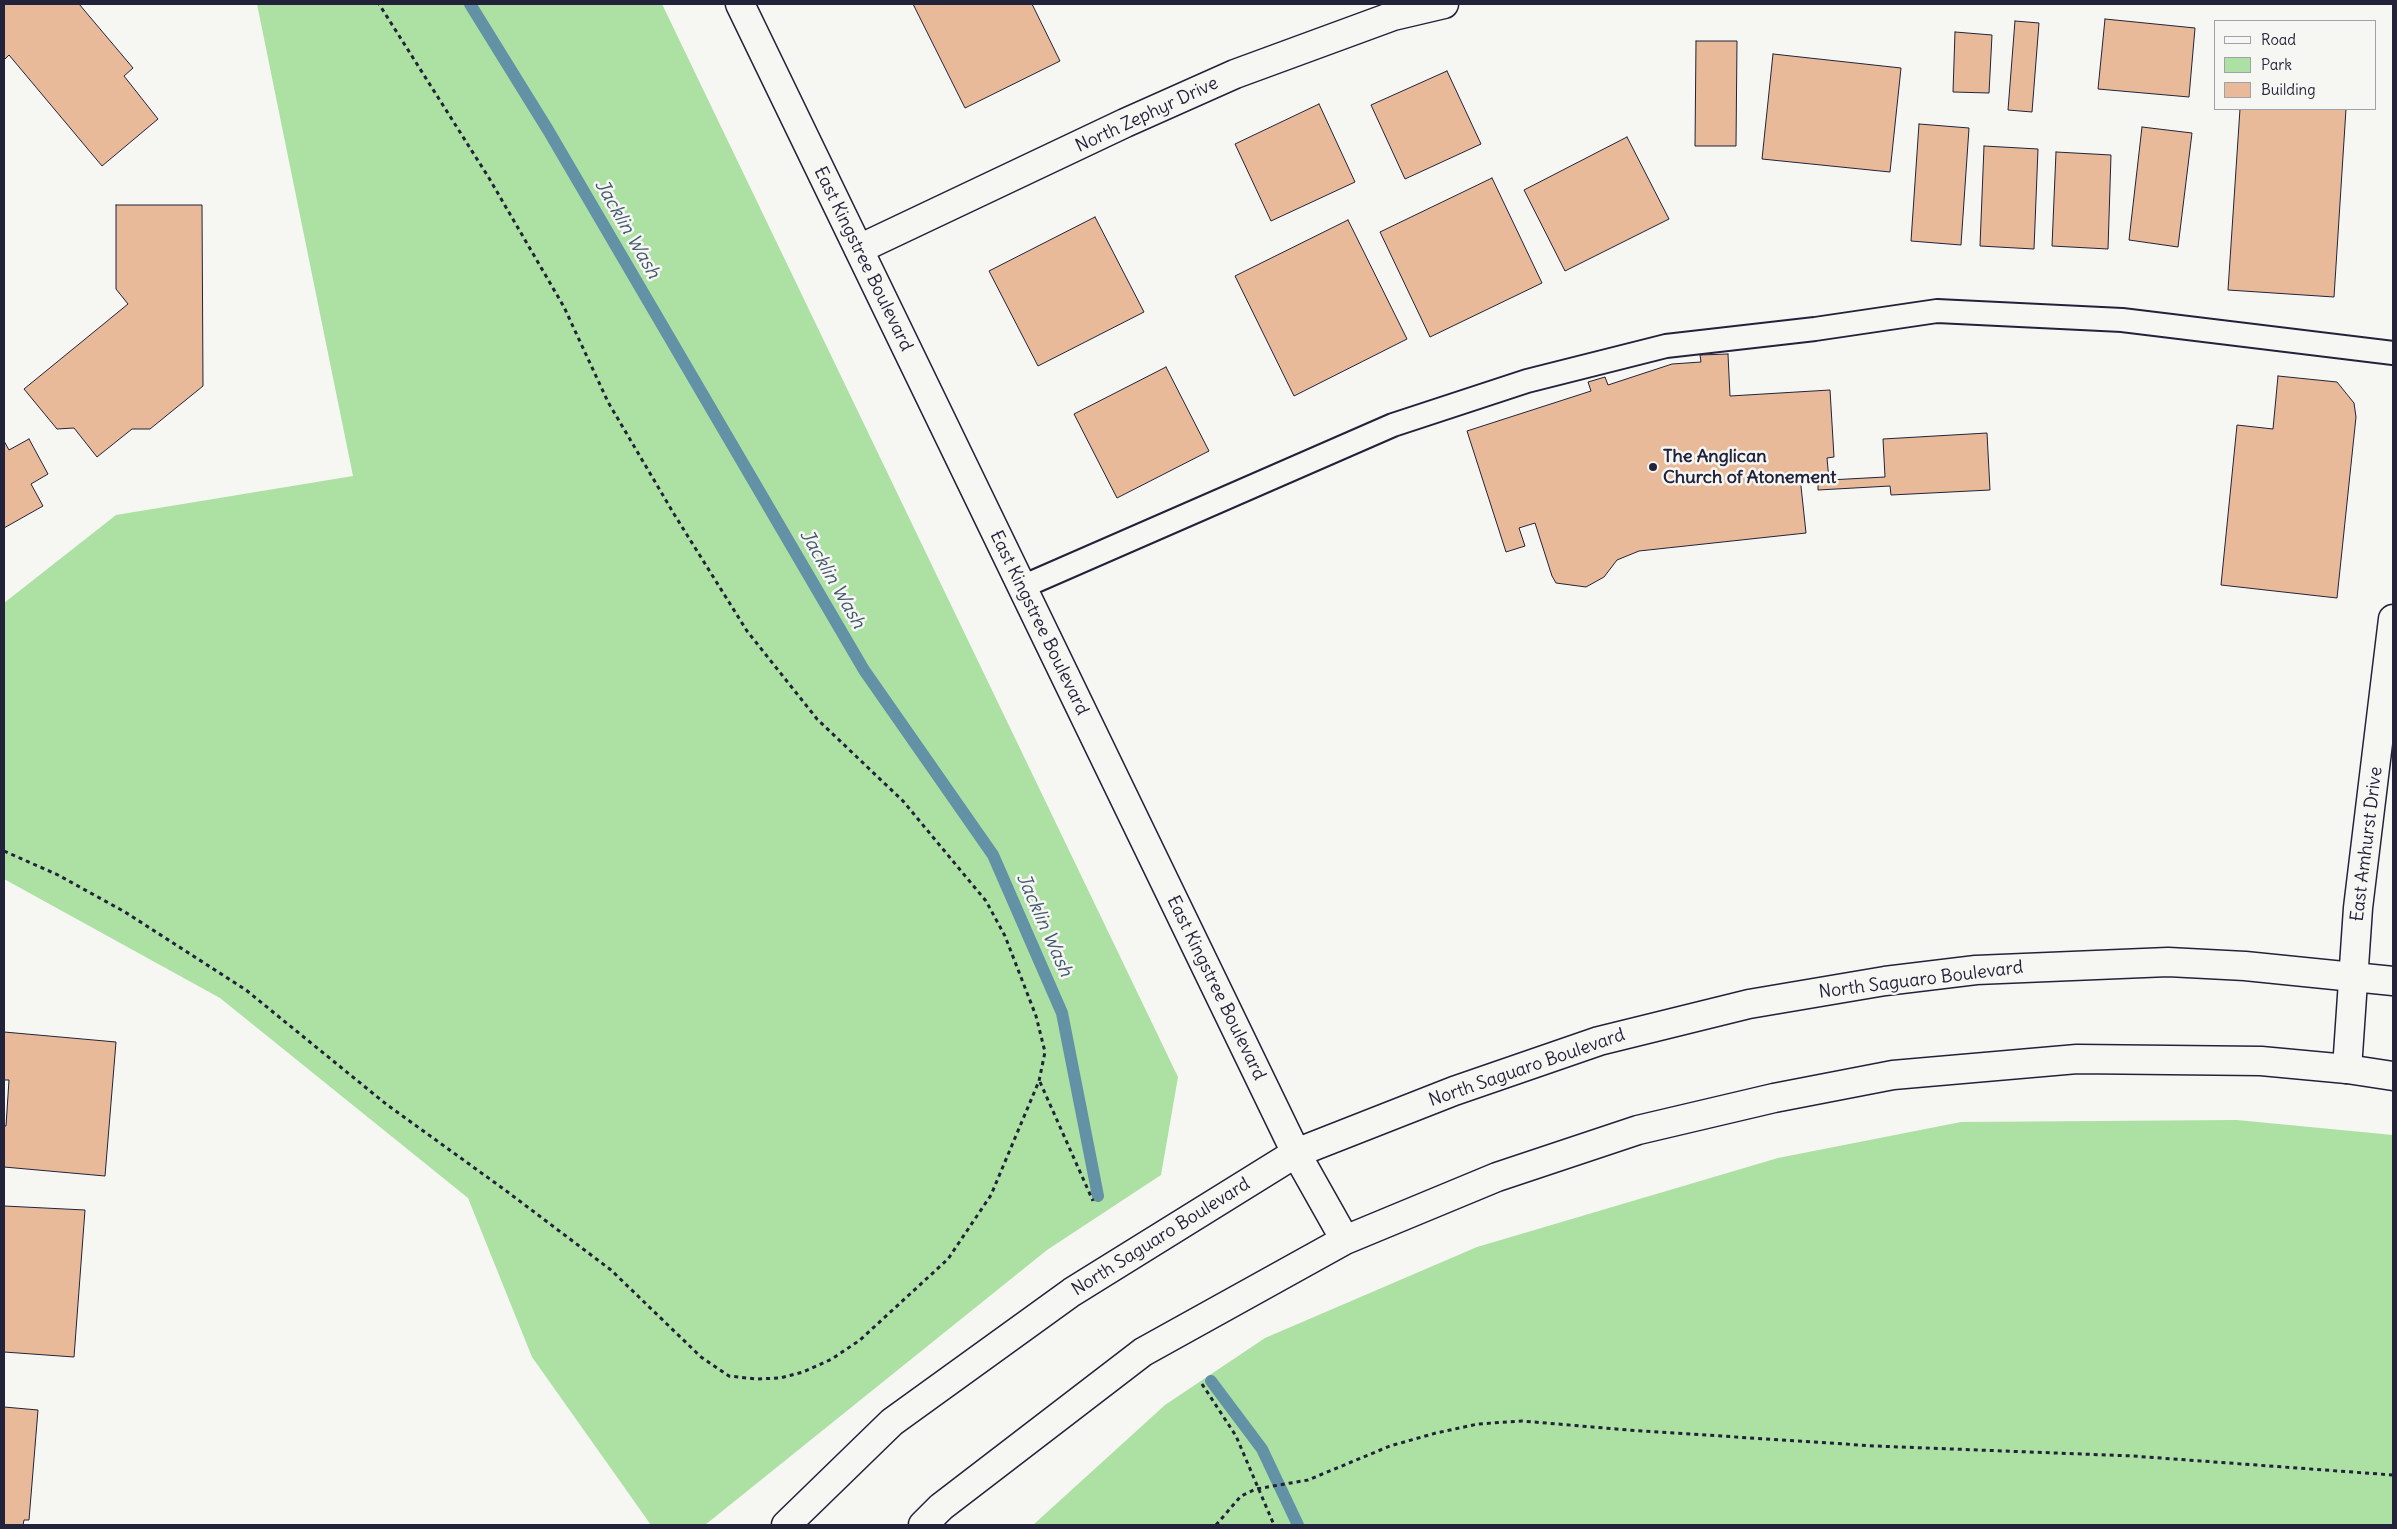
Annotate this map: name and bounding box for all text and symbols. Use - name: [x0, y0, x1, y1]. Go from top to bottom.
- legend: [2214, 20, 2377, 110]
- text: Road: [2261, 30, 2296, 49]
- text: Park: [2261, 55, 2292, 74]
- street label: North Zephyr Drive: [1072, 73, 1222, 157]
- text: Building: [2261, 80, 2316, 99]
- street label: East Kingstree Boulevard: [809, 163, 917, 355]
- water label: Jacklin Wash: [589, 175, 665, 283]
- place label: The Anglican Church of Atonement: [1663, 446, 1836, 488]
- marker: The Anglican Church of Atonement: [1647, 461, 1659, 473]
- water label: Jacklin Wash: [794, 525, 870, 633]
- street label: East Kingstree Boulevard: [985, 527, 1093, 719]
- street label: East Amhurst Drive: [2347, 765, 2387, 923]
- water label: Jacklin Wash: [1011, 870, 1077, 980]
- street label: East Kingstree Boulevard: [1162, 892, 1270, 1084]
- street label: North Saguaro Boulevard: [1818, 957, 2024, 1003]
- street label: North Saguaro Boulevard: [1426, 1024, 1628, 1112]
- street label: North Saguaro Boulevard: [1068, 1173, 1254, 1301]

